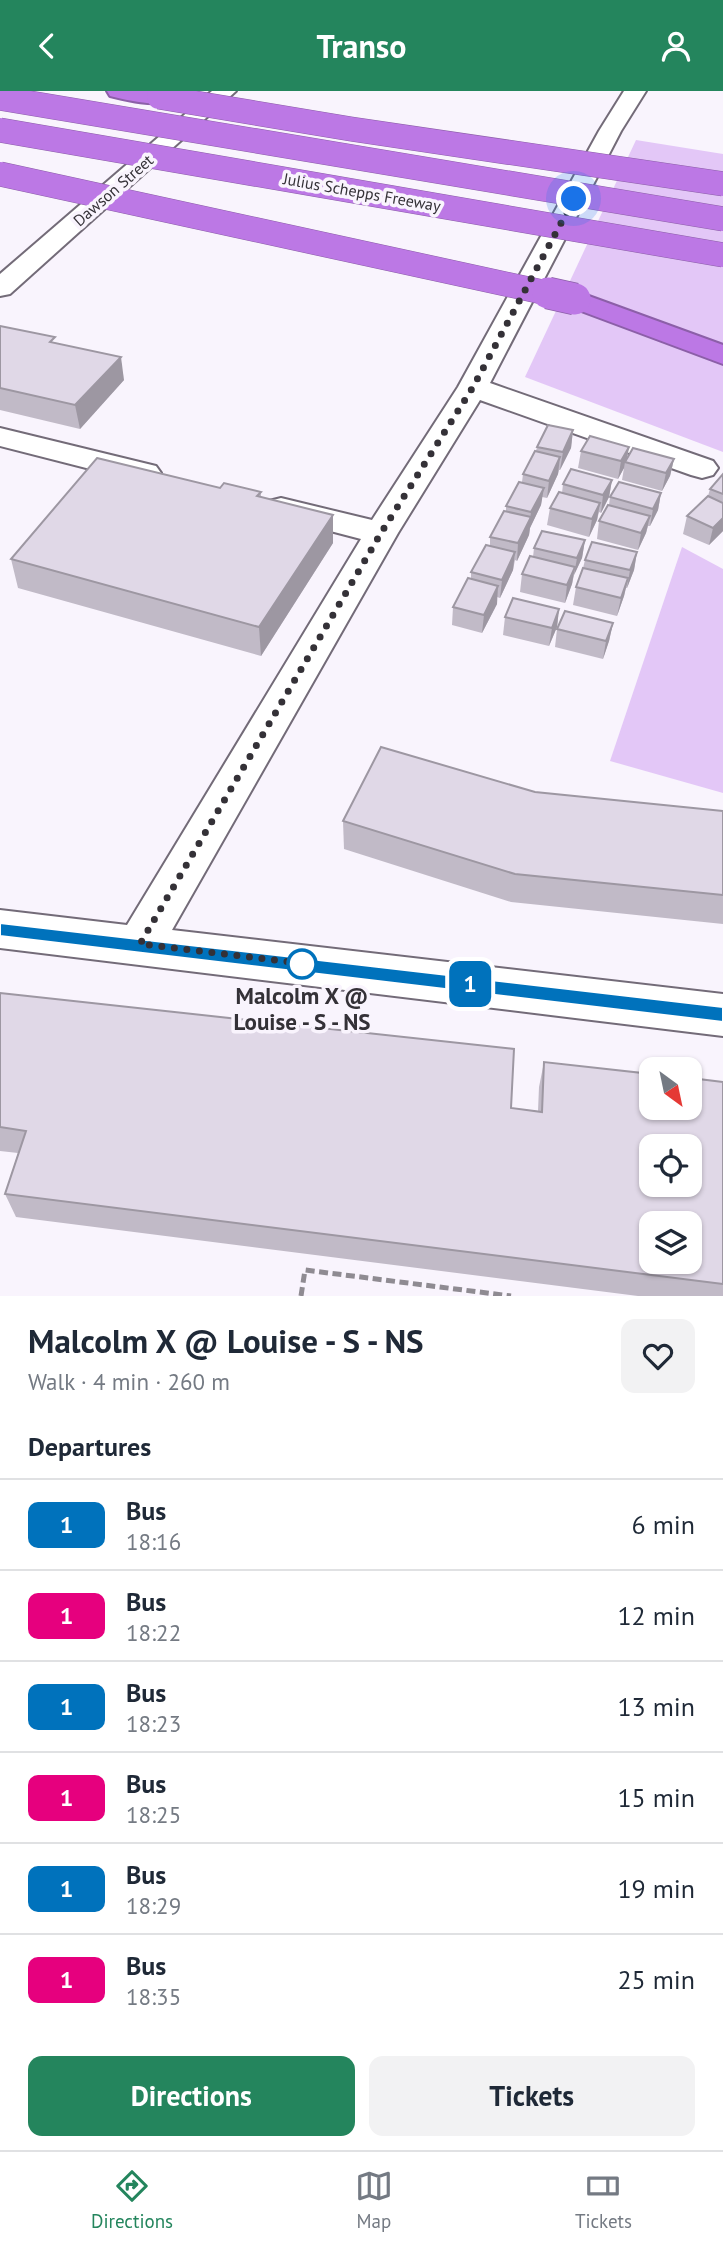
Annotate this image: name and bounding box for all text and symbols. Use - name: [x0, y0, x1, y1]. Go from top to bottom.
- text: Transo: [316, 25, 407, 67]
- icon: back: [28, 27, 66, 65]
- icon: person: [657, 27, 695, 65]
- street label: Dawson Street: [69, 149, 157, 230]
- street label: Julius Schepps Freeway: [281, 168, 443, 216]
- your location: [556, 181, 591, 216]
- marker: Malcolm X @ Louise - S - NS: [287, 949, 317, 979]
- line badge: 1: [447, 961, 493, 1007]
- text: 1: [463, 968, 477, 999]
- place label: Malcolm X @ Louise - S - NS: [234, 981, 370, 1036]
- north arrow: [639, 1057, 702, 1120]
- map controls: [639, 1057, 702, 1274]
- button: locate: [639, 1134, 702, 1197]
- button: layers: [639, 1211, 702, 1274]
- text: Malcolm X @ Louise - S - NS: [28, 1319, 424, 1362]
- button: heart: [621, 1319, 695, 1393]
- text: Walk · 4 min · 260 m: [28, 1367, 230, 1396]
- text: Departures: [28, 1430, 151, 1463]
- text: Bus: [126, 1494, 166, 1527]
- text: 6 min: [632, 1508, 695, 1541]
- text: 1: [60, 1509, 73, 1540]
- text: 18:16: [126, 1527, 181, 1556]
- text: Bus: [126, 1585, 166, 1618]
- text: 12 min: [617, 1599, 695, 1632]
- text: 1: [60, 1600, 73, 1631]
- text: 18:22: [126, 1618, 181, 1647]
- text: Bus: [126, 1676, 166, 1709]
- text: 13 min: [617, 1690, 695, 1723]
- text: 1: [60, 1691, 73, 1722]
- text: 18:23: [126, 1709, 181, 1738]
- text: Bus: [126, 1767, 166, 1800]
- text: 15 min: [617, 1781, 695, 1814]
- text: 1: [60, 1782, 73, 1813]
- text: 18:25: [126, 1800, 181, 1829]
- text: Bus: [126, 1858, 166, 1891]
- text: 19 min: [617, 1872, 695, 1905]
- text: 1: [60, 1873, 73, 1904]
- text: 18:29: [126, 1891, 181, 1920]
- text: Bus: [126, 1949, 166, 1982]
- text: 25 min: [617, 1963, 695, 1996]
- text: 1: [60, 1964, 73, 1995]
- text: 18:35: [126, 1982, 181, 2011]
- button: Directions: [28, 2056, 355, 2136]
- button: Tickets: [369, 2056, 695, 2136]
- tab: Directions: [91, 2167, 173, 2233]
- tab: Map: [355, 2167, 393, 2233]
- tab: Tickets: [575, 2167, 632, 2233]

